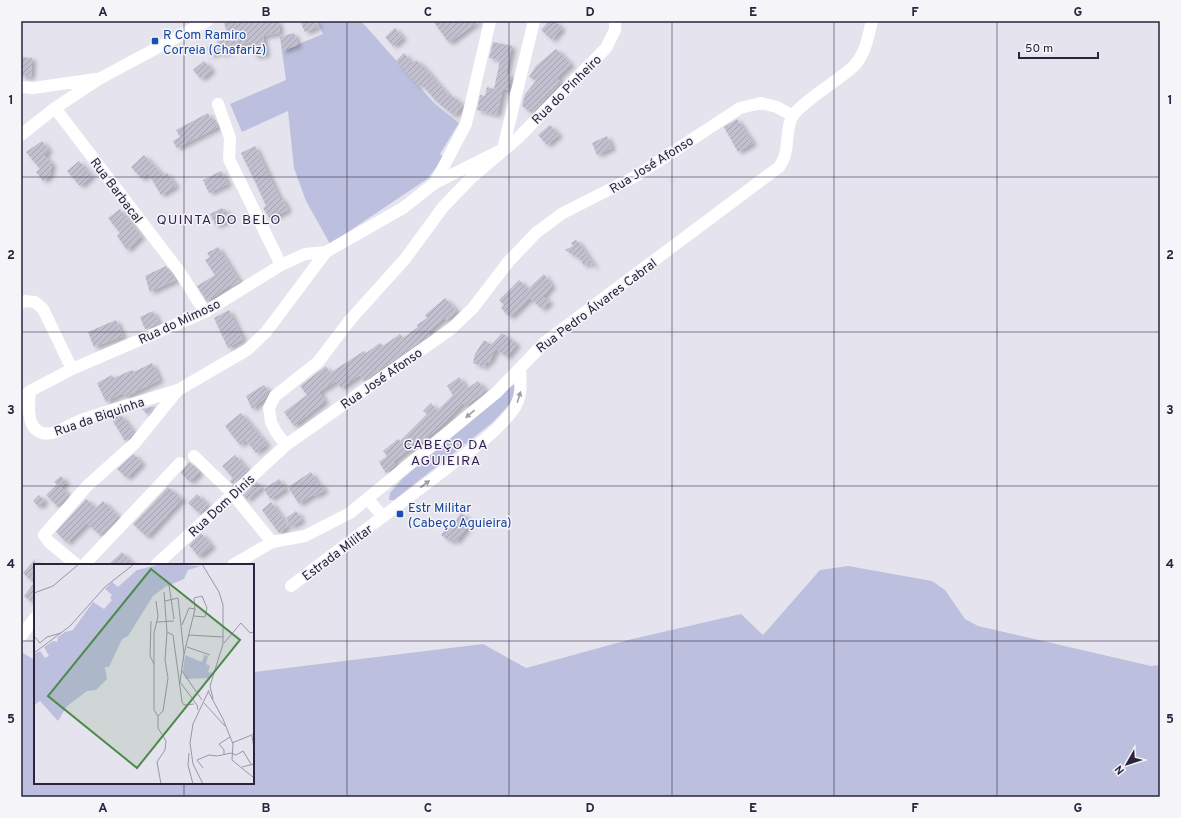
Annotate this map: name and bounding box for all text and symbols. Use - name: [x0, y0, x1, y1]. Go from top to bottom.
- text: A: [98, 5, 108, 21]
- text: B: [262, 5, 271, 21]
- text: C: [424, 5, 432, 21]
- text: D: [585, 5, 595, 21]
- text: E: [749, 5, 757, 21]
- text: F: [911, 5, 919, 21]
- text: G: [1074, 5, 1083, 21]
- place label: R Com Ramiro Correia (Chafariz): [163, 28, 266, 59]
- scale bar: [1019, 34, 1098, 60]
- marker: R Com Ramiro Correia (Chafariz): [150, 36, 160, 46]
- text: 50 m: [1025, 41, 1053, 57]
- street label: Rua do Pinheiro: [529, 52, 606, 129]
- text: 1: [8, 93, 14, 109]
- text: 1: [1167, 93, 1173, 109]
- street label: Rua José Afonso: [607, 134, 697, 198]
- street label: Rua Barbacal: [86, 155, 145, 227]
- district label: QUINTA DO BELO: [157, 212, 281, 229]
- text: 2: [7, 248, 15, 264]
- text: 2: [1166, 248, 1174, 264]
- street label: Rua Pedro Álvares Cabral: [533, 254, 661, 357]
- street label: Rua do Mimoso: [136, 297, 223, 349]
- street label: Rua José Afonso: [338, 346, 426, 414]
- one-way arrow: [516, 391, 522, 403]
- street label: Rua da Biquinha: [52, 395, 147, 441]
- text: 3: [7, 403, 15, 419]
- text: 3: [1166, 403, 1174, 419]
- one-way arrow: [465, 410, 475, 419]
- district label: CABEÇO DA AGUIEIRA: [404, 437, 488, 470]
- street label: Rua Dom Dinis: [186, 472, 259, 541]
- one-way arrow: [420, 480, 431, 489]
- place label: Estr Militar (Cabeço Aguieira): [408, 501, 512, 532]
- marker: Estr Militar (Cabeço Aguieira): [395, 509, 405, 519]
- street label: Estrada Militar: [300, 522, 377, 585]
- text: 4: [7, 557, 15, 573]
- text: 4: [1166, 557, 1174, 573]
- inset map: [34, 564, 254, 784]
- text: 5: [7, 712, 15, 728]
- text: 5: [1166, 712, 1174, 728]
- north arrow: [1107, 744, 1147, 784]
- text: N: [1112, 762, 1128, 777]
- text: A: [98, 801, 108, 817]
- text: B: [262, 801, 271, 817]
- text: C: [424, 801, 432, 817]
- text: D: [585, 801, 595, 817]
- text: E: [749, 801, 757, 817]
- text: F: [911, 801, 919, 817]
- text: G: [1074, 801, 1083, 817]

